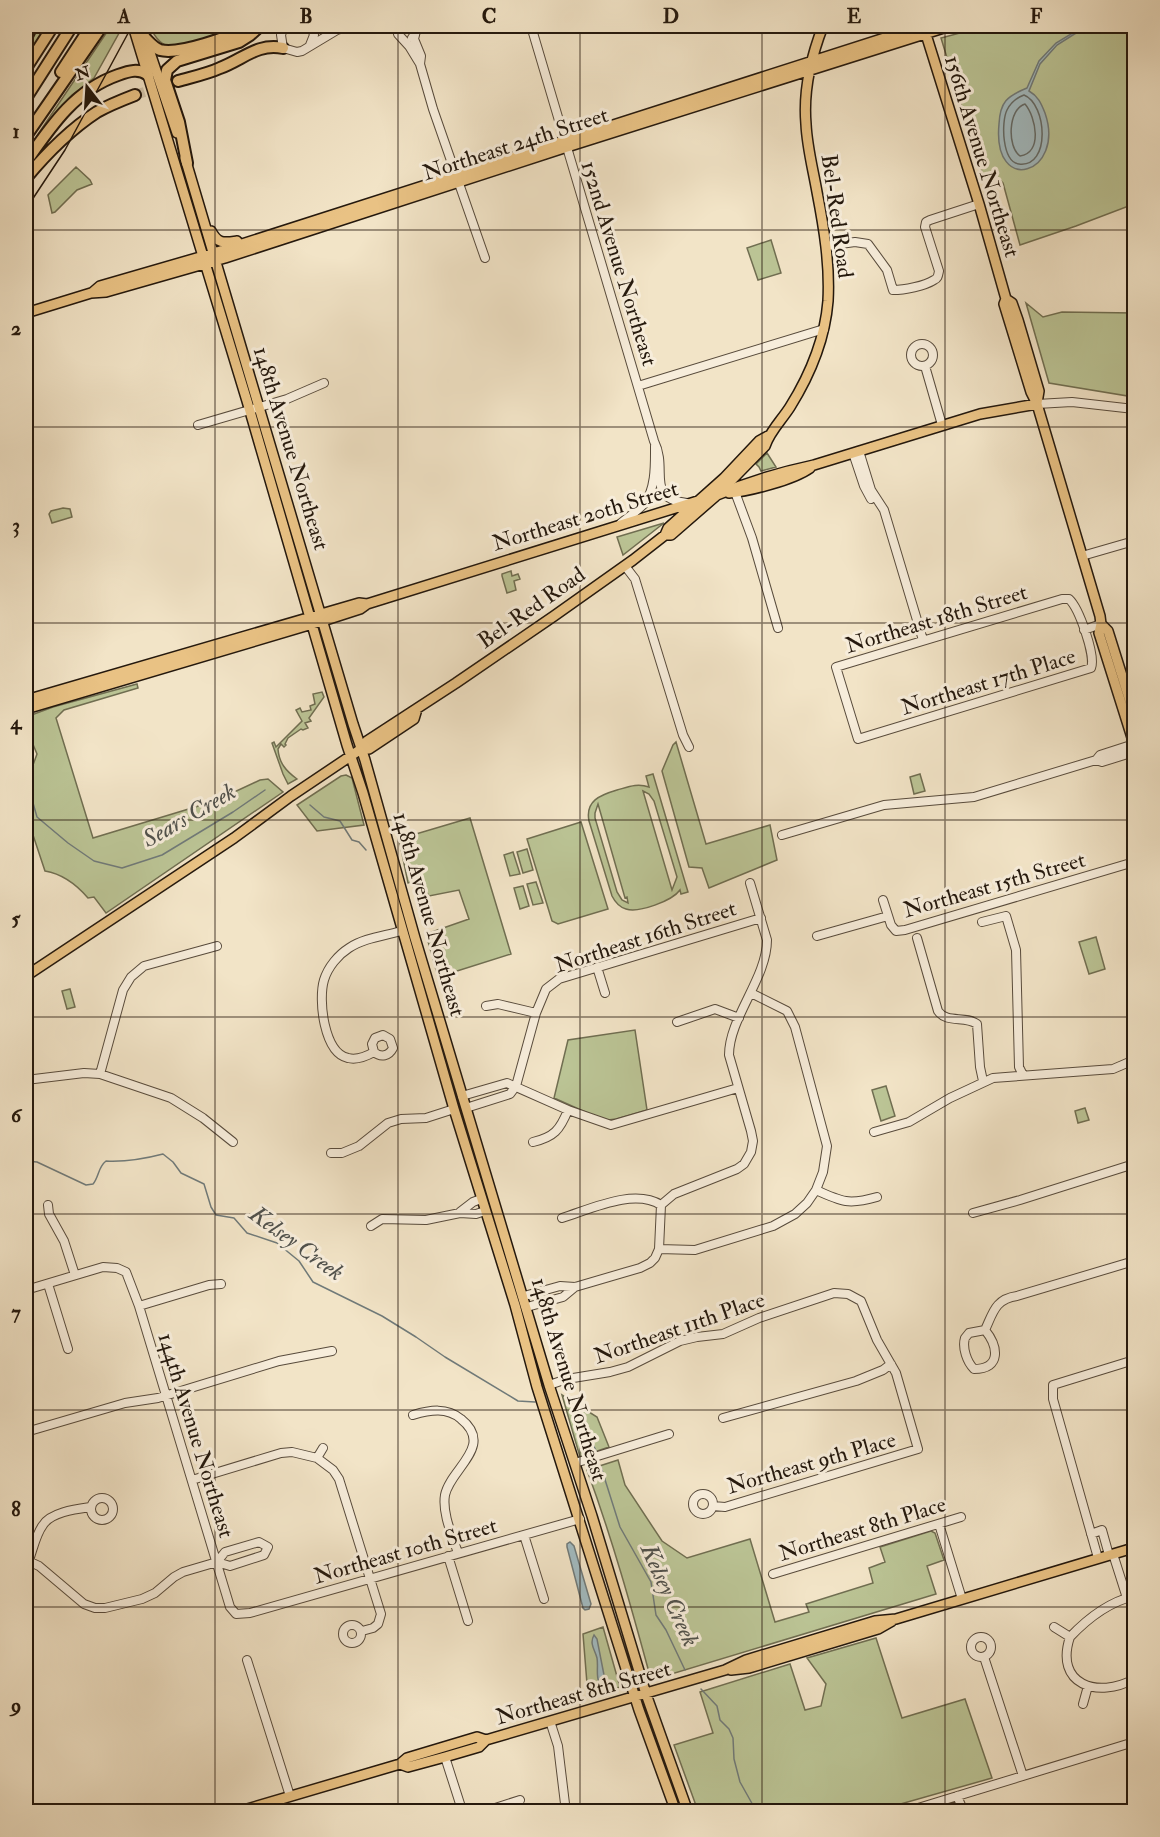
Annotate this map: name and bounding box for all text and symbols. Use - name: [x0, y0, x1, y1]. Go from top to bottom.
- text: A: [117, 4, 131, 29]
- text: B: [299, 4, 313, 29]
- text: C: [482, 4, 496, 29]
- text: D: [663, 4, 679, 29]
- text: E: [847, 4, 862, 29]
- text: F: [1030, 4, 1043, 29]
- street label: 156th Avenue Northeast: [938, 52, 1026, 261]
- north arrow: [57, 57, 117, 117]
- text: N: [72, 62, 93, 86]
- street label: Northeast 24th Street: [419, 101, 612, 187]
- text: 1: [12, 119, 20, 144]
- street label: Bel-Red Road: [814, 152, 860, 280]
- street label: 152nd Avenue Northeast: [574, 157, 664, 369]
- text: 2: [11, 316, 21, 341]
- street label: 148th Avenue Northeast: [247, 343, 335, 553]
- street label: Northeast 20th Street: [489, 474, 682, 558]
- text: 3: [12, 513, 20, 538]
- street label: Bel-Red Road: [472, 560, 591, 655]
- street label: Northeast 18th Street: [842, 578, 1031, 660]
- street label: Northeast 17th Place: [898, 642, 1079, 722]
- text: 4: [10, 710, 23, 735]
- water label: Sears Creek: [136, 776, 242, 855]
- street label: 148th Avenue Northeast: [386, 809, 472, 1020]
- street label: Northeast 15th Street: [900, 846, 1088, 924]
- street label: Northeast 16th Street: [551, 894, 740, 980]
- text: 5: [12, 906, 22, 931]
- text: 6: [11, 1103, 23, 1128]
- water label: Kelsey Creek: [242, 1198, 350, 1288]
- street label: 148th Avenue Northeast: [525, 1274, 613, 1484]
- street label: Northeast 11th Place: [590, 1286, 768, 1370]
- text: 7: [11, 1300, 21, 1325]
- street label: 144th Avenue Northeast: [152, 1329, 241, 1541]
- street label: Northeast 9th Place: [724, 1425, 899, 1500]
- street label: Northeast 8th Place: [775, 1490, 949, 1568]
- text: 8: [11, 1497, 21, 1522]
- street label: Northeast 10th Street: [310, 1511, 500, 1591]
- water label: Kelsey Creek: [633, 1538, 706, 1652]
- street label: Northeast 8th Street: [492, 1655, 674, 1731]
- text: 9: [9, 1693, 21, 1718]

